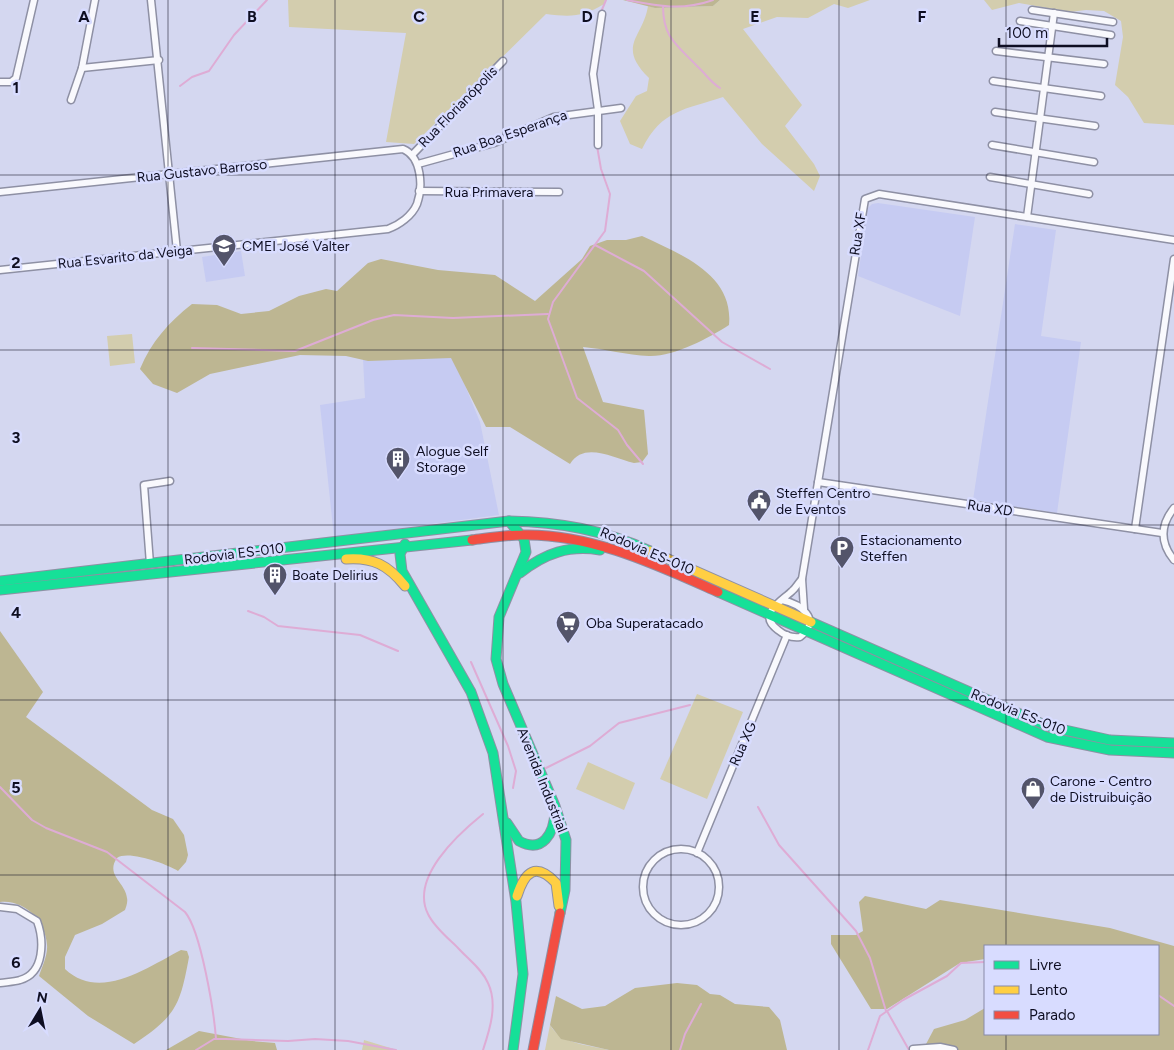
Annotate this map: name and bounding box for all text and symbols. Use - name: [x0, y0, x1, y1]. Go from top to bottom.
- text: A: [78, 7, 90, 26]
- text: B: [247, 7, 257, 26]
- text: C: [413, 7, 425, 26]
- text: D: [581, 7, 593, 26]
- text: E: [750, 7, 760, 26]
- text: F: [918, 7, 927, 26]
- scale bar: [999, 15, 1106, 47]
- text: 100 m: [1006, 24, 1048, 42]
- street label: Rua Florianópolis: [415, 63, 501, 151]
- text: 1: [13, 78, 19, 97]
- street label: Rua Boa Esperança: [451, 106, 569, 162]
- street label: Rua Gustavo Barroso: [136, 156, 268, 186]
- street label: Rua Primavera: [445, 184, 533, 201]
- street label: Rua XF: [846, 211, 870, 257]
- school or university icon: CMEI José Valter: [211, 233, 237, 267]
- place label: CMEI José Valter: [242, 238, 350, 255]
- street label: Rua Esvarito da Veiga: [57, 241, 193, 273]
- text: 2: [11, 253, 21, 272]
- text: 3: [12, 428, 21, 447]
- place label: Alogue Self Storage: [416, 443, 489, 476]
- building icon: Alogue Self Storage: [385, 446, 411, 480]
- place label: Steffen Centro de Eventos: [776, 485, 870, 518]
- public building icon: Steffen Centro de Eventos: [746, 488, 772, 522]
- street label: Rua XD: [966, 496, 1014, 520]
- street label: Rodovia ES-010: [597, 524, 697, 578]
- place label: Estacionamento Steffen: [860, 532, 962, 565]
- parking icon: Estacionamento Steffen: [829, 535, 855, 569]
- street label: Rodovia ES-010: [183, 539, 285, 569]
- building icon: Boate Delirius: [262, 562, 288, 596]
- place label: Boate Delirius: [292, 567, 378, 584]
- text: 4: [11, 603, 21, 622]
- supermarket icon: Oba Superatacado: [555, 610, 581, 644]
- place label: Oba Superatacado: [586, 615, 703, 632]
- street label: Rodovia ES-010: [968, 685, 1068, 739]
- street label: Rua XG: [726, 719, 760, 769]
- street label: Avenida Industrial: [513, 725, 571, 835]
- place label: Carone - Centro de Distruibuição: [1050, 773, 1152, 806]
- shop icon: Carone - Centro de Distruibuição: [1020, 776, 1046, 810]
- text: 5: [11, 778, 21, 797]
- legend: [984, 945, 1159, 1035]
- text: 6: [11, 953, 21, 972]
- text: Livre: [1029, 956, 1061, 974]
- text: Lento: [1029, 981, 1068, 999]
- north arrow: [15, 985, 65, 1035]
- text: N: [35, 988, 49, 1007]
- text: Parado: [1029, 1006, 1076, 1024]

